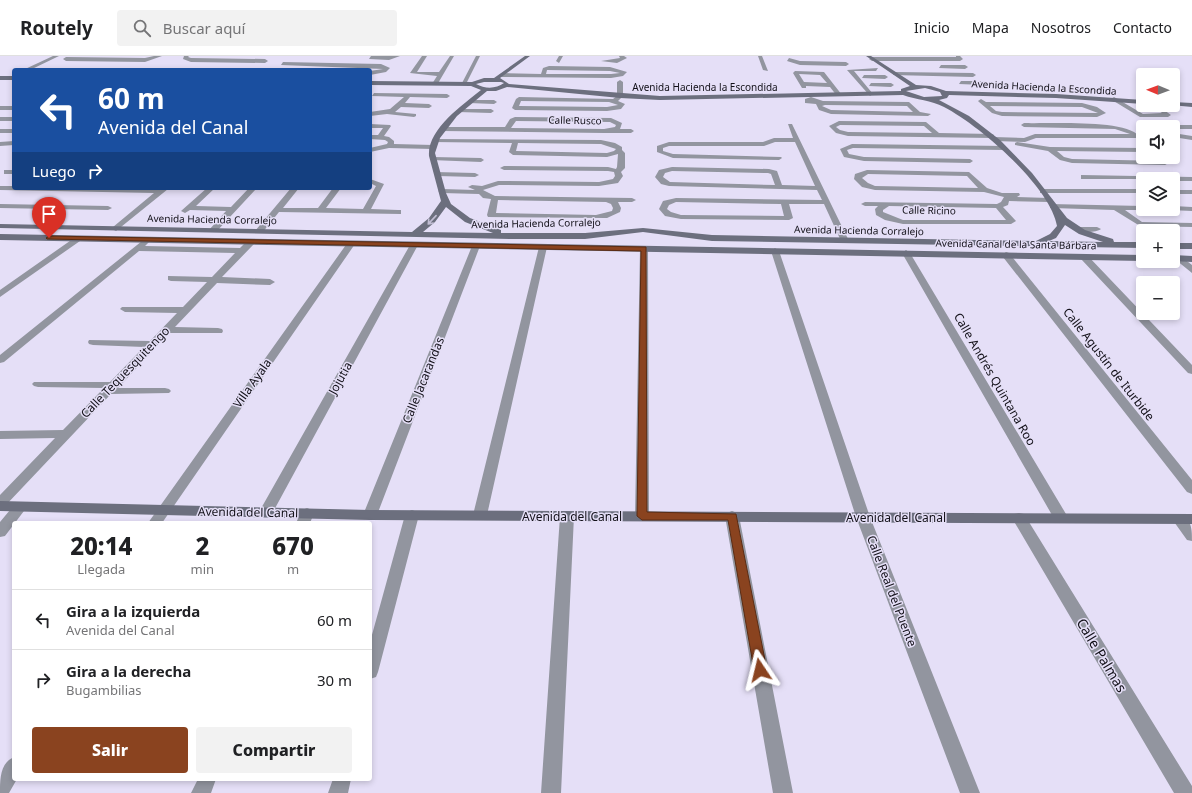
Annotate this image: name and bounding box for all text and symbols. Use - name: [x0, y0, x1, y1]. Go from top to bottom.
- search box: [117, 10, 397, 46]
- text: Routely: [20, 15, 93, 41]
- icon: search: [131, 17, 153, 39]
- text: Buscar aquí: [163, 18, 246, 38]
- text: Inicio: [914, 18, 950, 37]
- text: Mapa: [972, 18, 1009, 37]
- text: Nosotros: [1031, 18, 1091, 37]
- text: Contacto: [1113, 18, 1172, 37]
- north arrow: [1136, 68, 1180, 112]
- map controls: [1136, 68, 1180, 320]
- street label: Avenida Hacienda la Escondida: [971, 76, 1117, 98]
- text: 60 m: [98, 79, 165, 117]
- street label: Avenida Hacienda la Escondida: [632, 80, 778, 94]
- icon: left: [32, 84, 84, 136]
- street label: Calle Rusco: [548, 113, 602, 127]
- text: Avenida del Canal: [98, 115, 248, 139]
- button: sound: [1136, 120, 1180, 164]
- icon: right: [84, 160, 106, 182]
- text: Luego: [32, 161, 76, 181]
- button: layers: [1136, 172, 1180, 216]
- pin: [32, 197, 66, 238]
- icon: arrive: [38, 203, 60, 225]
- street label: Calle Ricino: [902, 203, 956, 217]
- street label: Avenida Hacienda Corralejo: [147, 211, 277, 227]
- one-way arrow: [428, 215, 437, 225]
- street label: Avenida Hacienda Corralejo: [471, 215, 601, 231]
- street label: Avenida Hacienda Corralejo: [794, 222, 924, 238]
- button: +: [1136, 224, 1180, 268]
- street label: Avenida Canal de la Santa Bárbara: [935, 236, 1097, 252]
- button: −: [1136, 276, 1180, 320]
- street label: Calle Agustín de Iturbide: [1059, 304, 1159, 424]
- street label: Calle Andrés Quintana Roo: [950, 309, 1040, 449]
- street label: Calle Tequesquitengo: [77, 322, 173, 422]
- street label: Calle Jacarandas: [398, 334, 448, 426]
- street label: Villa Ayala: [229, 355, 275, 411]
- street label: Jojutia: [324, 358, 356, 398]
- street label: Avenida del Canal: [198, 503, 298, 521]
- street label: Avenida del Canal: [522, 508, 622, 525]
- street label: Avenida del Canal: [846, 509, 946, 526]
- text: 20:14: [70, 529, 132, 562]
- text: 2: [195, 529, 209, 562]
- text: 670: [272, 529, 314, 562]
- street label: Calle Real del Puente: [863, 533, 921, 649]
- text: Llegada: [77, 560, 125, 578]
- text: min: [191, 560, 214, 578]
- text: m: [287, 560, 299, 578]
- text: Gira a la izquierda: [66, 601, 200, 621]
- icon: left: [32, 609, 54, 631]
- text: 60 m: [317, 610, 352, 630]
- street label: Calle Palmas: [1072, 615, 1132, 696]
- text: Avenida del Canal: [66, 621, 175, 639]
- position arrow: [739, 649, 781, 691]
- text: Gira a la derecha: [66, 661, 191, 681]
- icon: right: [32, 669, 54, 691]
- text: 30 m: [317, 670, 352, 690]
- text: Bugambilias: [66, 681, 142, 699]
- button: Salir: [32, 727, 188, 773]
- button: Compartir: [196, 727, 352, 773]

